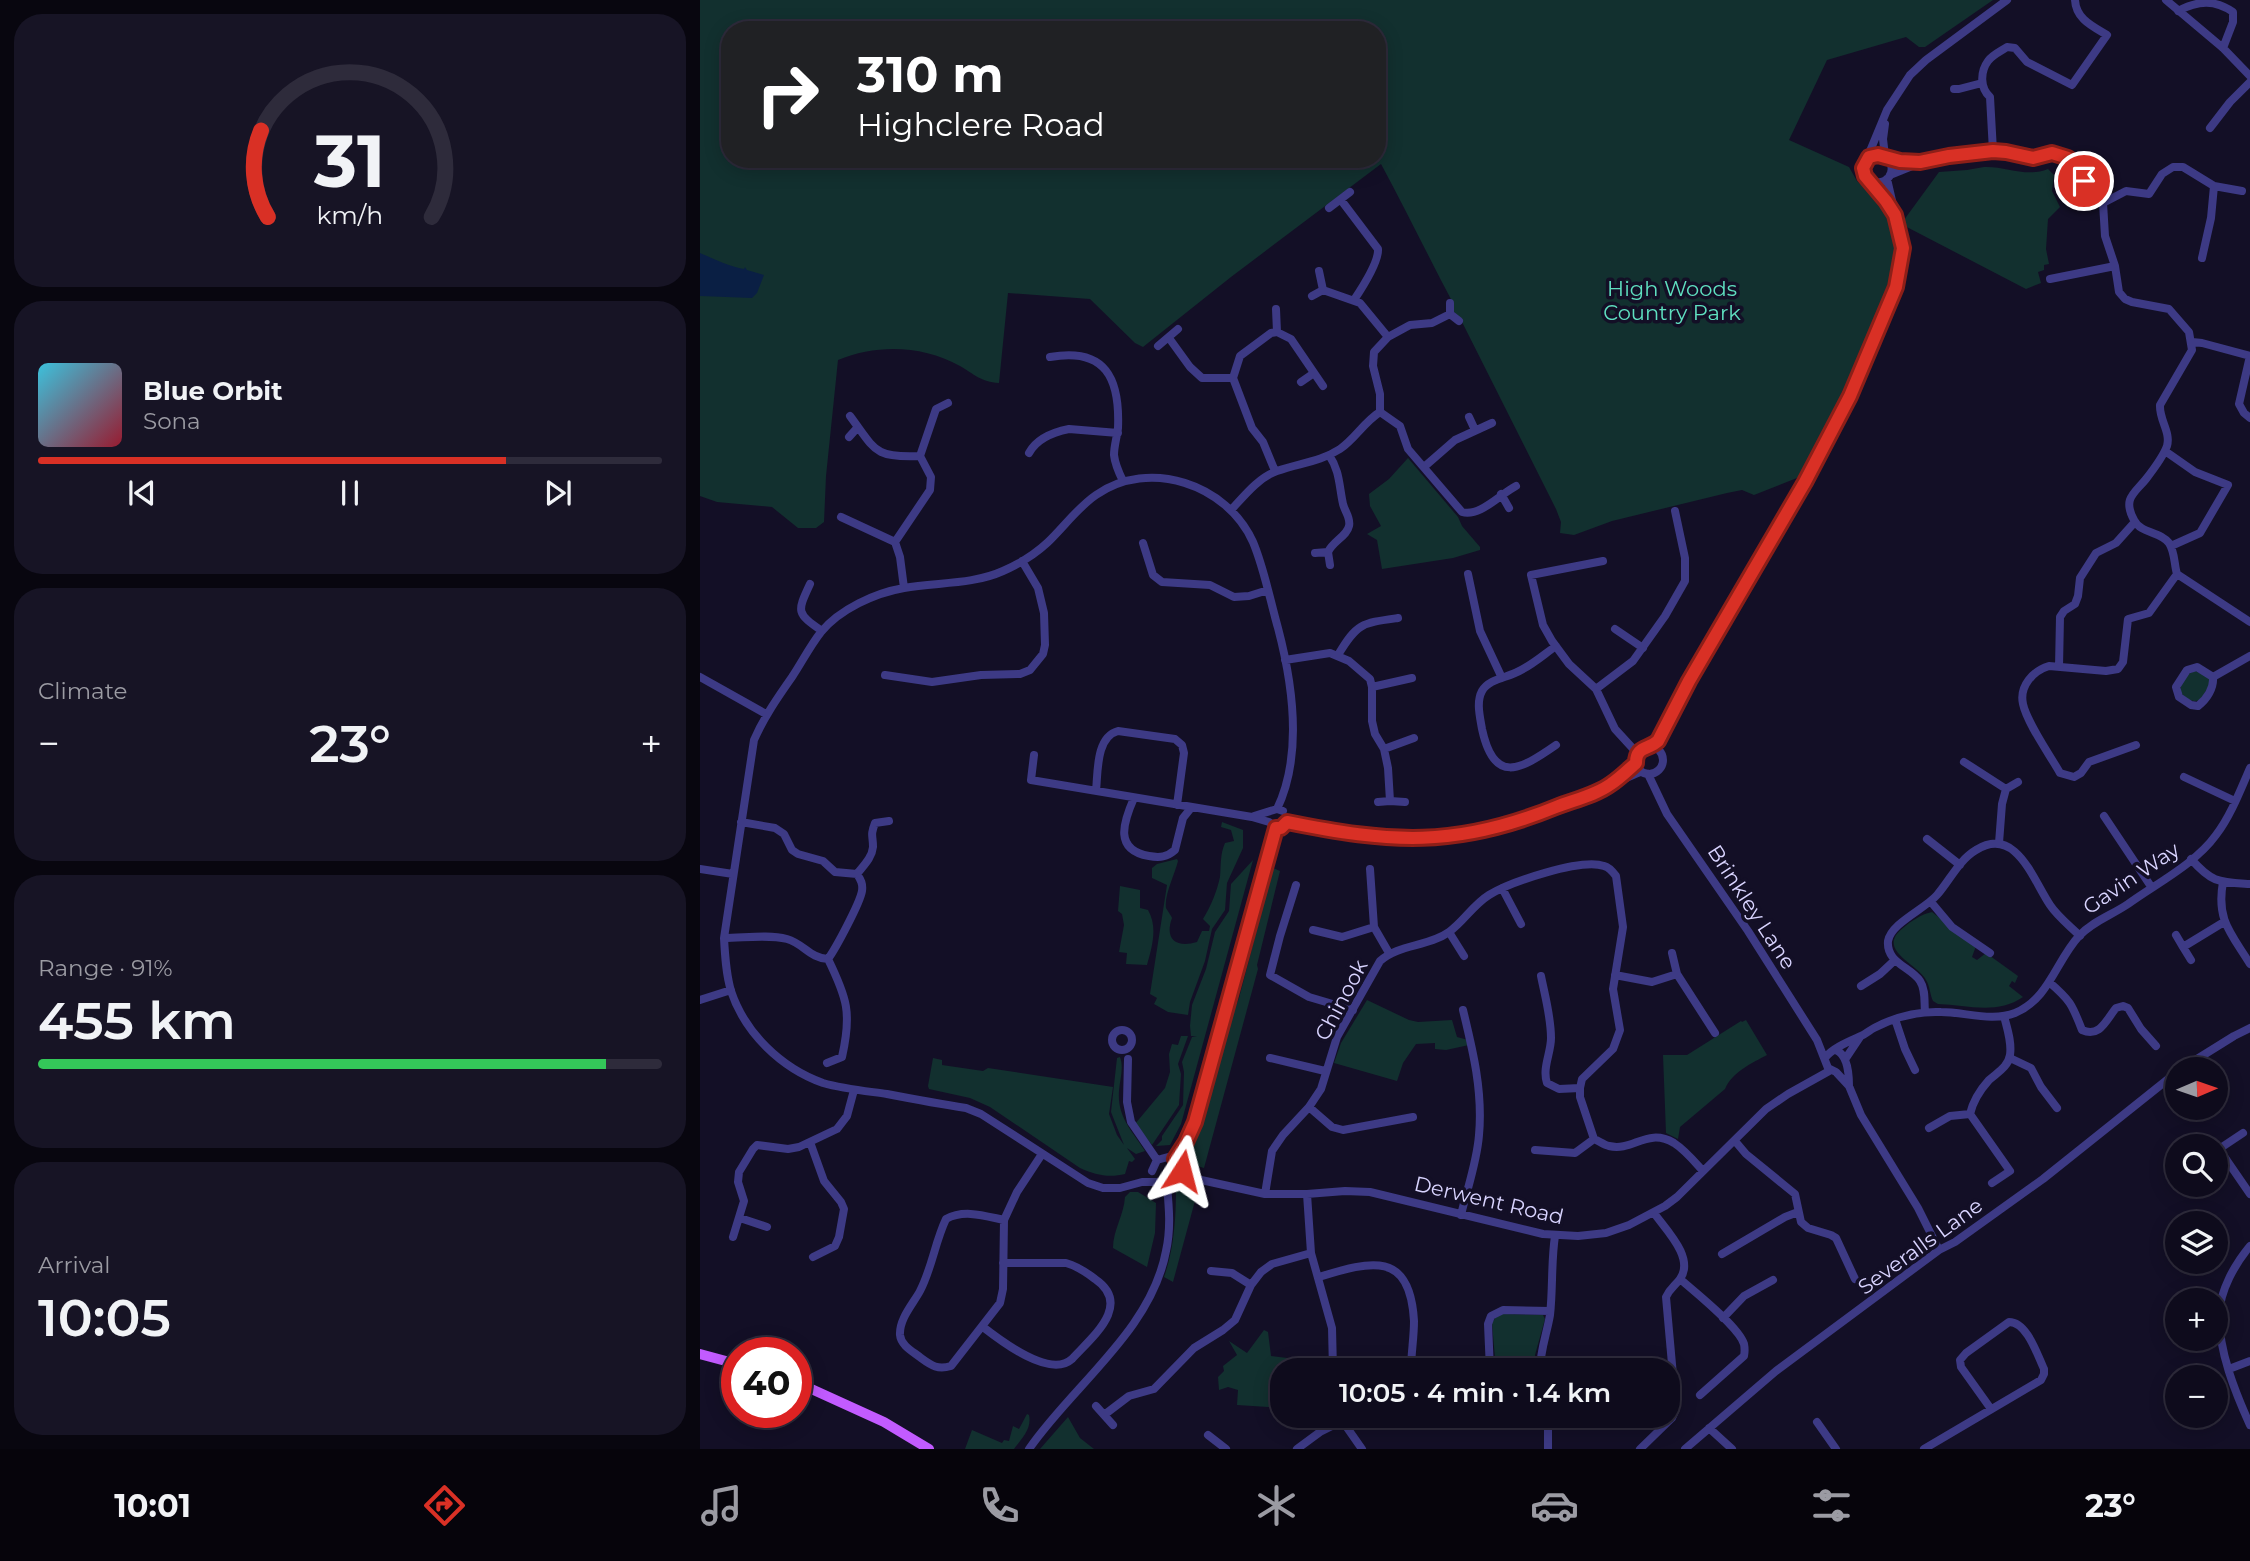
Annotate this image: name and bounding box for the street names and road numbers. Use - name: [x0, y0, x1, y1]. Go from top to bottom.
- street label: Gavin Way: [2078, 836, 2184, 919]
- street label: Brinkley Lane: [1703, 840, 1801, 974]
- street label: Chinook: [1309, 955, 1373, 1045]
- street label: Derwent Road: [1412, 1171, 1566, 1229]
- street label: Severalls Lane: [1853, 1192, 1987, 1300]

